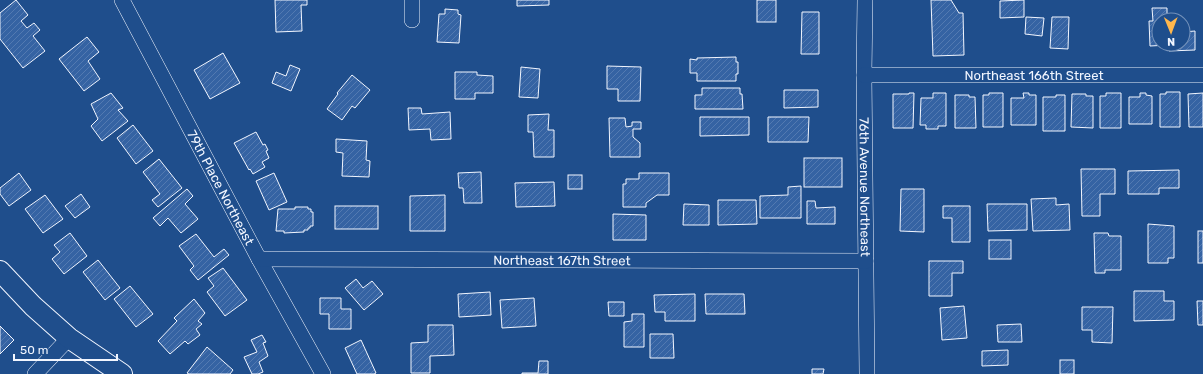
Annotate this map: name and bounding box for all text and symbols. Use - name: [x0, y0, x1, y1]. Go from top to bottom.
- north arrow: [1151, 12, 1191, 52]
- text: N: [1167, 35, 1175, 48]
- street label: Northeast 166th Street: [965, 68, 1103, 83]
- street label: 76th Avenue Northeast: [857, 117, 873, 257]
- street label: 79th Place Northeast: [185, 127, 258, 247]
- street label: Northeast 167th Street: [493, 252, 631, 268]
- scale bar: [14, 336, 117, 362]
- text: 50 m: [20, 343, 48, 357]

